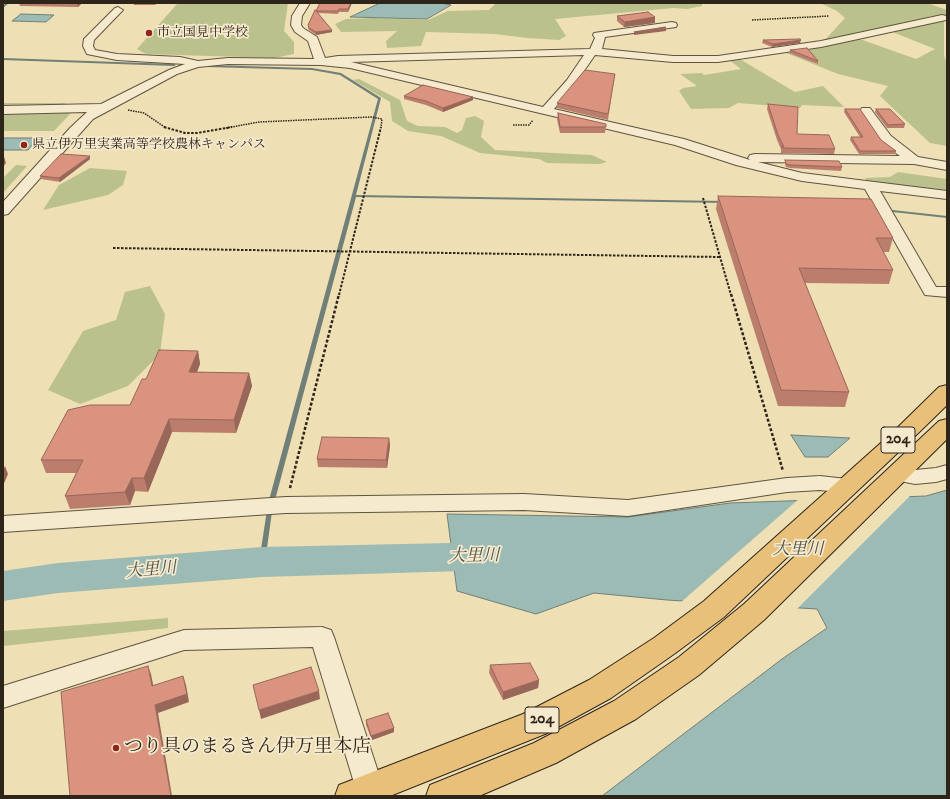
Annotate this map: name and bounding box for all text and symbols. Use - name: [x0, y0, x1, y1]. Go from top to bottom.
- place label: 市立国見中学校: [157, 25, 248, 41]
- marker: 市立国見中学校: [144, 28, 154, 38]
- place label: 県立伊万里実業高等学校農林キャンパス: [32, 137, 266, 153]
- marker: 県立伊万里実業高等学校農林キャンパス: [19, 140, 29, 150]
- road number: 204: [881, 427, 915, 453]
- water label: 大里川: [773, 540, 823, 560]
- water label: 大里川: [448, 546, 500, 568]
- water label: 大里川: [125, 559, 177, 583]
- road number: 204: [525, 707, 559, 733]
- place label: つり具のまるきん伊万里本店: [124, 737, 371, 759]
- marker: つり具のまるきん伊万里本店: [111, 743, 121, 753]

